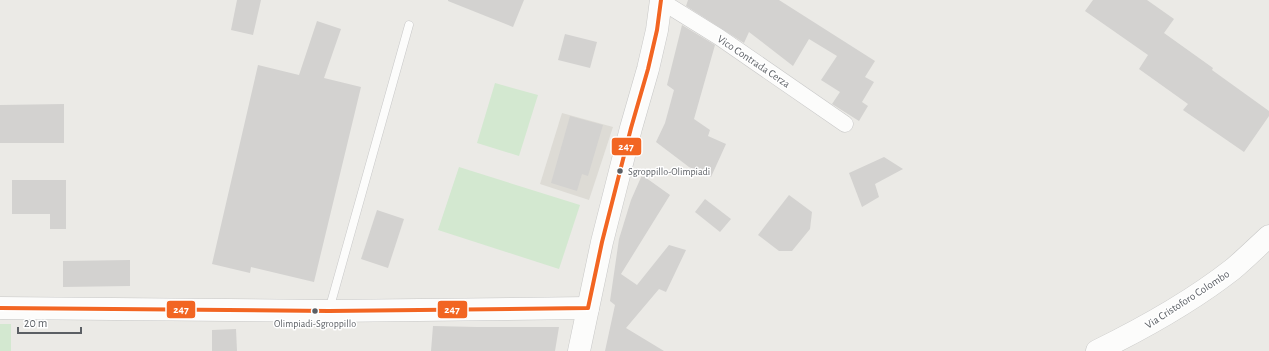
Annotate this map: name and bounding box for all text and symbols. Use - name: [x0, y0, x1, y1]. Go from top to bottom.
- street label: Vico Contrada Cerza: [715, 33, 792, 90]
- line badge: 247: [611, 137, 642, 156]
- text: 247: [618, 141, 634, 152]
- marker: Sgroppillo-Olimpiadi: [615, 166, 625, 176]
- place label: Sgroppillo-Olimpiadi: [628, 167, 710, 177]
- street label: Via Cristoforo Colombo: [1143, 268, 1231, 331]
- line badge: 247: [166, 300, 196, 319]
- line badge: 247: [437, 300, 468, 319]
- text: 247: [173, 304, 189, 315]
- text: 247: [444, 304, 460, 315]
- marker: Olimpiadi-Sgroppillo: [310, 306, 320, 316]
- scale bar: [18, 309, 81, 335]
- text: 20 m: [24, 317, 47, 329]
- place label: Olimpiadi-Sgroppillo: [274, 319, 356, 329]

